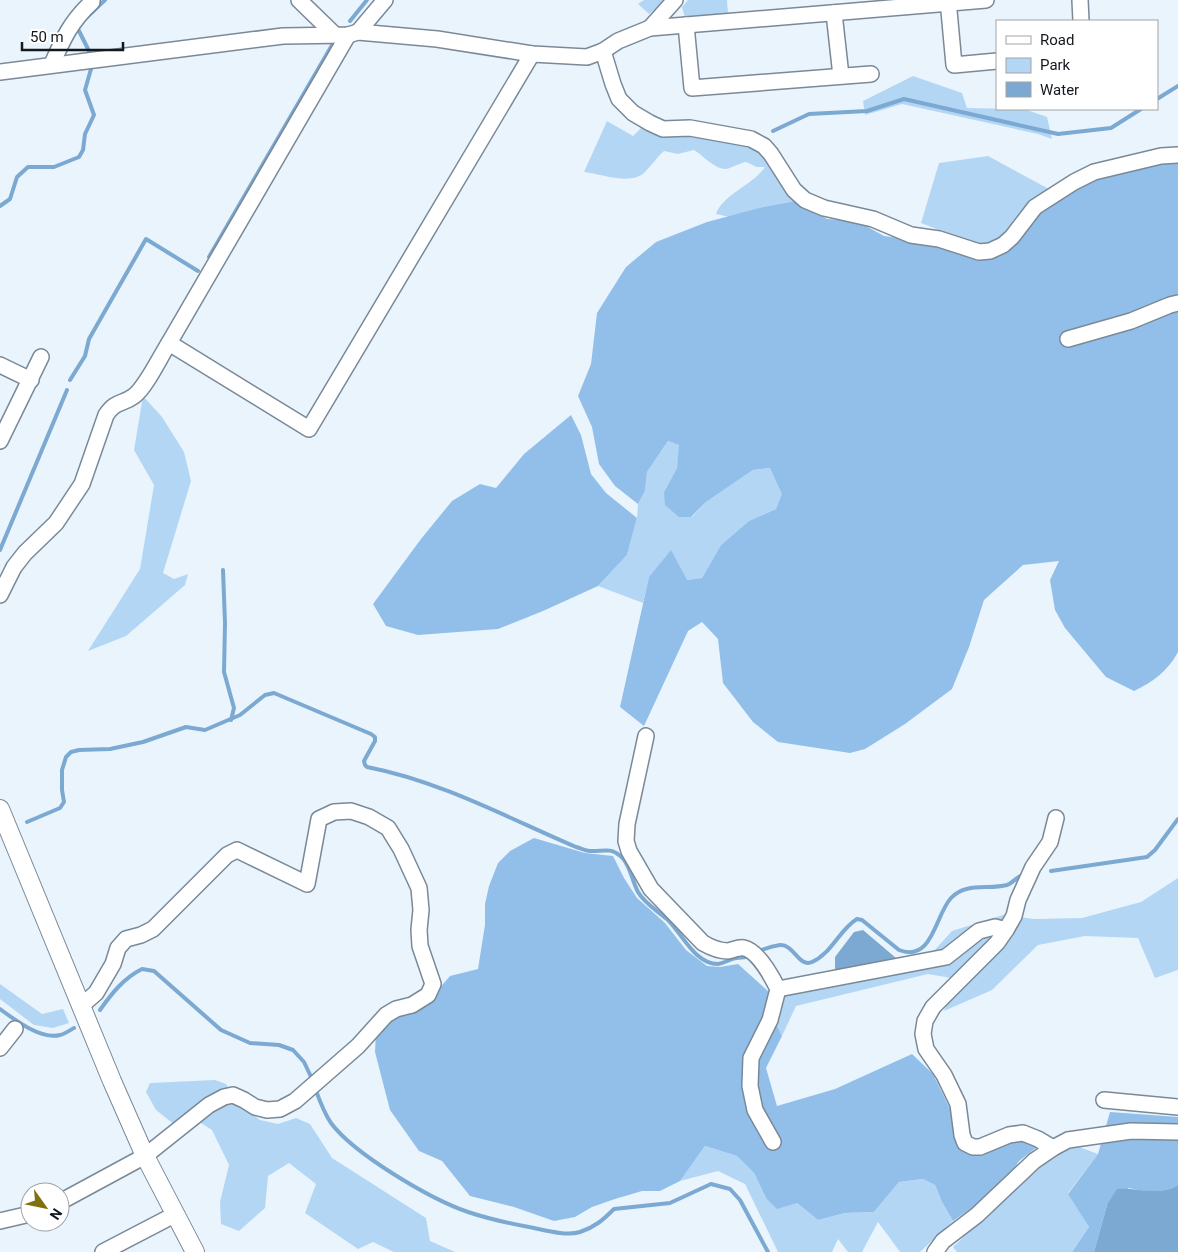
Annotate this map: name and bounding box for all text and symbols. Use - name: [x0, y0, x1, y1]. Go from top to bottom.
- scale bar: [22, 20, 124, 52]
- legend: [996, 20, 1158, 110]
- text: 50 m: [30, 28, 64, 46]
- text: Road: [1040, 31, 1074, 49]
- text: Park: [1040, 56, 1071, 74]
- text: Water: [1040, 81, 1079, 99]
- north arrow: [20, 1182, 70, 1232]
- text: N: [46, 1206, 65, 1223]

